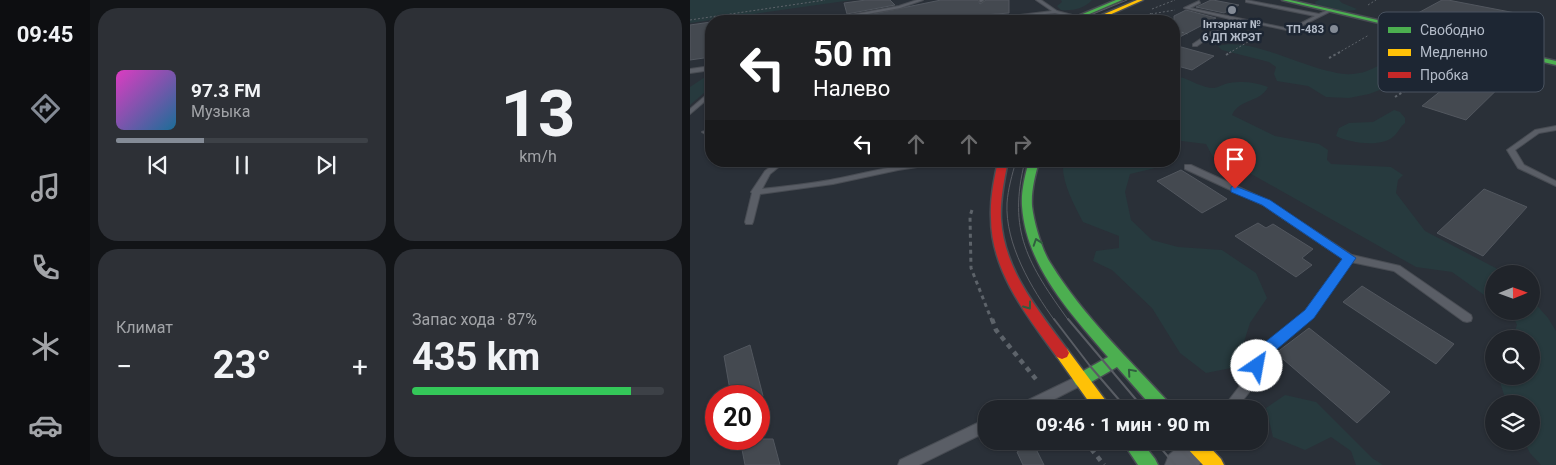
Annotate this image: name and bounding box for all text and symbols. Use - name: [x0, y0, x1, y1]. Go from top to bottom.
- marker: Інтэрнат № 6 ДП ЖРЭТ: [1226, 4, 1238, 16]
- legend: [1378, 12, 1544, 92]
- place label: Інтэрнат № 6 ДП ЖРЭТ: [1202, 18, 1262, 44]
- text: 09:45: [17, 22, 73, 47]
- text: Свободно: [1420, 22, 1485, 38]
- place label: ТП-483: [1286, 23, 1324, 36]
- marker: ТП-483: [1328, 23, 1340, 35]
- text: 50 m: [813, 34, 892, 75]
- icon: left: [730, 35, 795, 100]
- text: Медленно: [1420, 44, 1488, 60]
- text: Пробка: [1420, 67, 1469, 83]
- text: 13: [501, 76, 575, 152]
- text: Налево: [813, 76, 890, 101]
- text: 97.3 FM: [191, 79, 261, 102]
- icon: directions: [28, 91, 63, 126]
- text: Музыка: [191, 102, 250, 121]
- icon: left: [849, 130, 877, 158]
- icon: ahead: [902, 130, 930, 158]
- icon: ahead: [955, 130, 983, 158]
- icon: right: [1008, 130, 1036, 158]
- pin: [1214, 138, 1256, 189]
- icon: arrive: [1221, 145, 1249, 173]
- text: km/h: [519, 147, 557, 166]
- icon: previous: [144, 151, 172, 179]
- icon: pause: [228, 151, 256, 179]
- icon: next: [312, 151, 340, 179]
- icon: music: [28, 170, 63, 205]
- one-way arrow: [1032, 238, 1042, 247]
- icon: phone: [28, 250, 63, 285]
- north arrow: [1485, 265, 1540, 320]
- map controls: [1485, 265, 1540, 450]
- one-way arrow: [1022, 300, 1031, 310]
- text: Запас хода · 87%: [412, 310, 537, 329]
- text: Климат: [116, 318, 173, 337]
- icon: climate: [28, 329, 63, 364]
- button: search: [1485, 330, 1540, 385]
- text: 435 km: [412, 335, 540, 379]
- position arrow: [1230, 339, 1282, 391]
- text: 23°: [213, 343, 271, 387]
- text: −: [116, 350, 132, 383]
- text: +: [352, 350, 368, 383]
- one-way arrow: [1128, 369, 1137, 378]
- speed limit sign: 20: [705, 385, 770, 450]
- button: layers: [1485, 395, 1540, 450]
- icon: car: [28, 408, 63, 443]
- text: 09:46 · 1 мин · 90 m: [1036, 413, 1210, 436]

